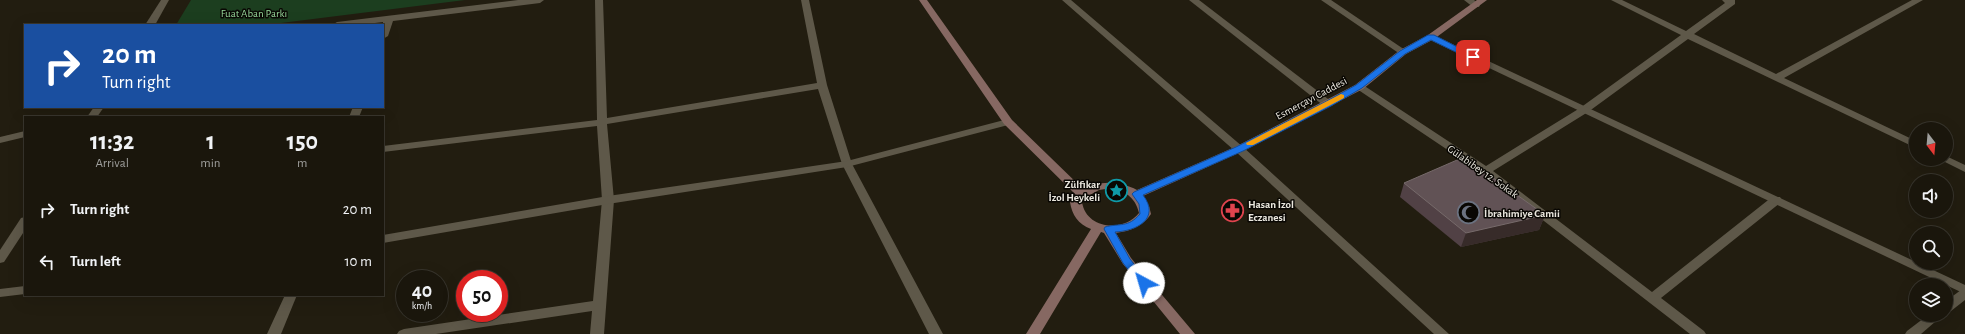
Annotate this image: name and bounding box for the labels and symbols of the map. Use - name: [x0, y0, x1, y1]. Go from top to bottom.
- park label: Fuat Aban Parkı: [221, 8, 287, 19]
- pin: [1456, 40, 1490, 74]
- street label: Esmerçayı Caddesi: [1274, 75, 1349, 122]
- north arrow: [1909, 122, 1953, 166]
- street label: Gülabibey 12. Sokak: [1445, 143, 1520, 200]
- place icon: Zülfikar İzol Heykeli: [1103, 177, 1129, 203]
- place label: Zülfikar İzol Heykeli: [1048, 179, 1100, 203]
- pharmacy icon: Hasan İzol Eczanesi: [1220, 197, 1246, 223]
- place label: Hasan İzol Eczanesi: [1248, 199, 1294, 223]
- mosque icon: İbrahimiye Camii: [1455, 200, 1481, 226]
- place label: İbrahimiye Camii: [1484, 208, 1560, 219]
- position arrow: [1123, 262, 1165, 304]
- speed limit sign: 50: [456, 270, 508, 322]

